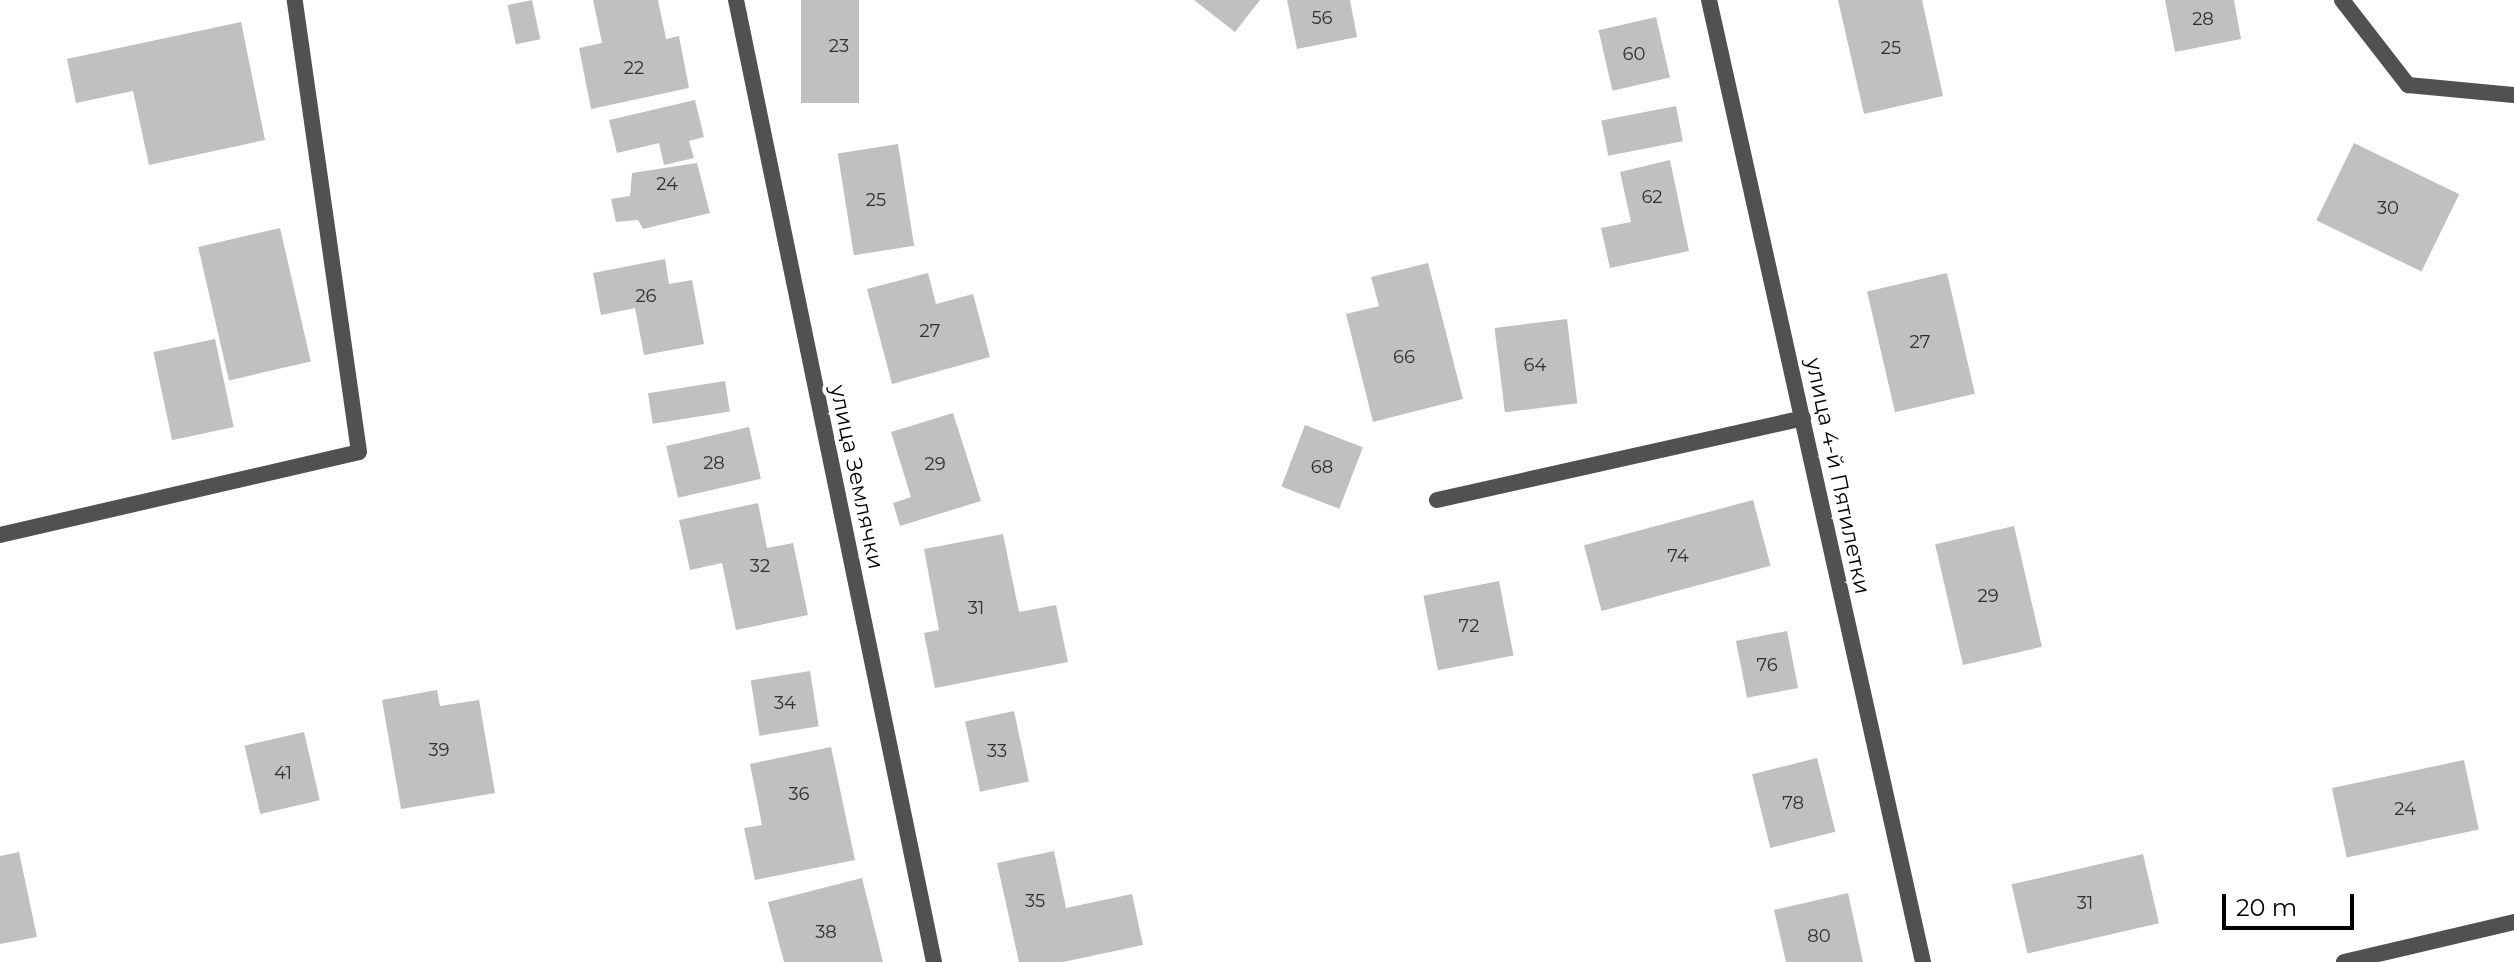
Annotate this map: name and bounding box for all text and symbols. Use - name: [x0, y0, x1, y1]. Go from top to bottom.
- house number: 56: [1311, 7, 1333, 29]
- house number: 28: [2192, 8, 2214, 30]
- house number: 23: [829, 35, 849, 57]
- house number: 25: [1881, 37, 1901, 59]
- house number: 60: [1623, 43, 1645, 65]
- house number: 22: [624, 57, 644, 79]
- house number: 24: [656, 173, 678, 195]
- house number: 62: [1641, 186, 1663, 208]
- house number: 25: [866, 189, 886, 211]
- house number: 30: [2377, 197, 2399, 219]
- house number: 26: [635, 285, 657, 307]
- house number: 27: [920, 320, 940, 342]
- house number: 27: [1910, 331, 1930, 353]
- house number: 66: [1393, 346, 1415, 368]
- house number: 64: [1524, 354, 1546, 376]
- street label: улица 4-й Пятилетки: [1800, 355, 1876, 597]
- street label: улица Землячки: [825, 383, 889, 571]
- house number: 28: [703, 452, 725, 474]
- house number: 29: [924, 453, 946, 475]
- house number: 68: [1311, 456, 1333, 478]
- house number: 74: [1667, 545, 1689, 567]
- house number: 32: [750, 555, 770, 577]
- house number: 29: [1977, 585, 1999, 607]
- house number: 31: [968, 597, 984, 619]
- house number: 72: [1459, 615, 1479, 637]
- house number: 76: [1756, 654, 1778, 676]
- house number: 34: [774, 692, 796, 714]
- house number: 39: [428, 739, 450, 761]
- house number: 33: [987, 740, 1007, 762]
- house number: 41: [274, 762, 292, 784]
- house number: 36: [788, 783, 810, 805]
- house number: 78: [1782, 792, 1804, 814]
- house number: 24: [2394, 798, 2416, 820]
- scale bar: [2226, 878, 2358, 928]
- house number: 35: [1025, 890, 1045, 912]
- house number: 31: [2077, 892, 2093, 914]
- text: 20 m: [2236, 893, 2297, 922]
- house number: 38: [815, 921, 837, 943]
- house number: 80: [1807, 925, 1831, 947]

